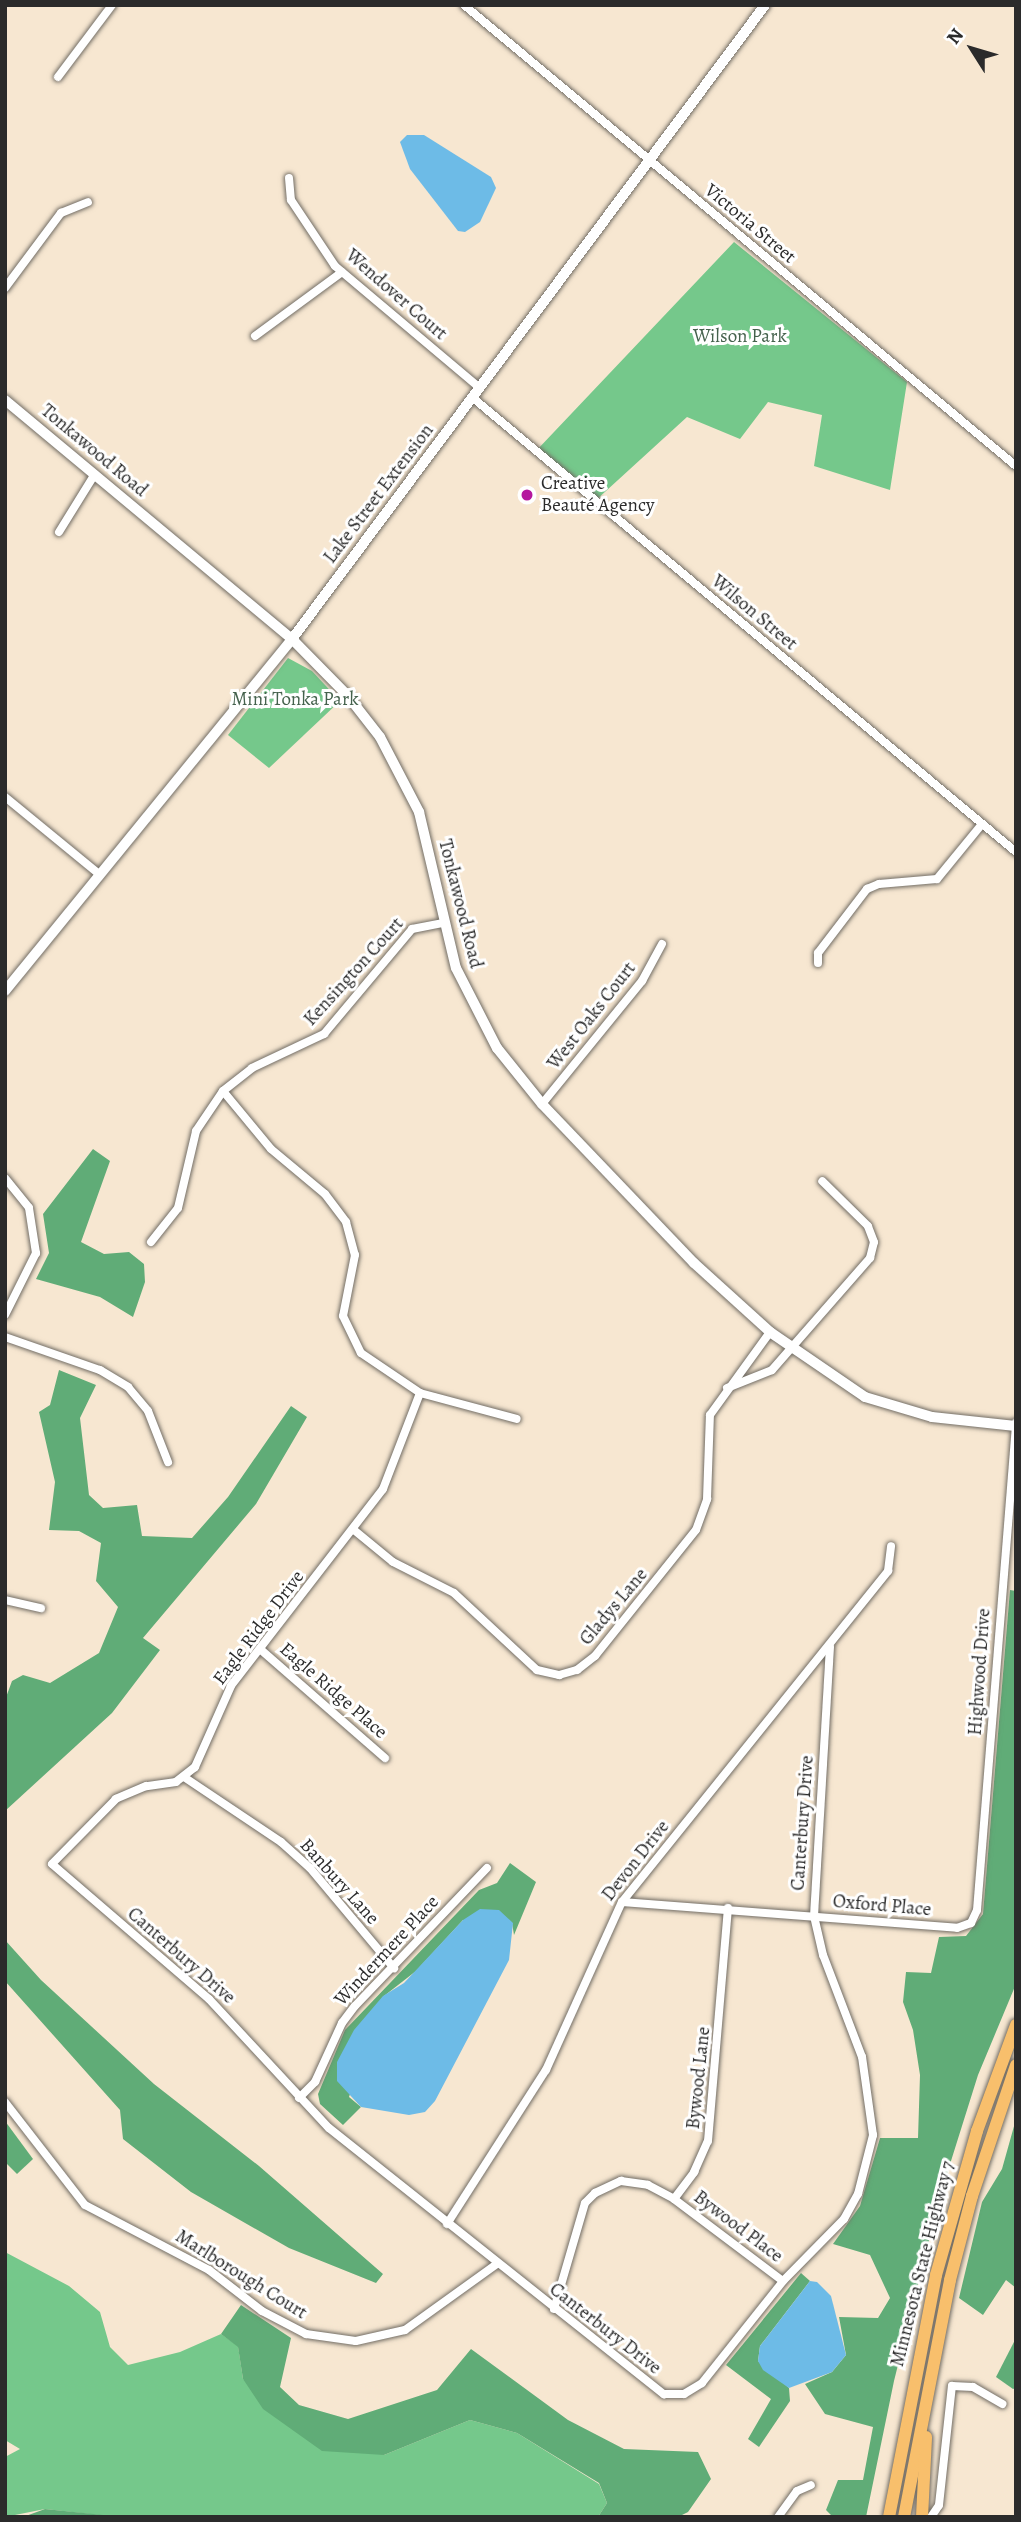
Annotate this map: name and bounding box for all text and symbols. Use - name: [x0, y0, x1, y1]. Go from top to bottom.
- north arrow: [937, 14, 1007, 84]
- text: N: [941, 23, 970, 50]
- street label: Victoria Street: [700, 179, 800, 269]
- street label: Wendover Court: [341, 245, 451, 345]
- park label: Wilson Park: [693, 326, 787, 348]
- street label: Tonkawood Road: [36, 400, 152, 502]
- street label: Lake Street Extension: [319, 420, 439, 568]
- place label: Creative Beauté Agency: [541, 473, 654, 517]
- marker: Creative Beauté Agency: [519, 487, 535, 503]
- street label: Wilson Street: [706, 571, 802, 655]
- park label: Mini Tonka Park: [231, 689, 359, 711]
- street label: Tonkawood Road: [433, 837, 487, 971]
- street label: Kensington Court: [299, 913, 409, 1031]
- street label: West Oaks Court: [543, 958, 641, 1074]
- street label: Gladys Lane: [575, 1564, 653, 1650]
- street label: Eagle Ridge Drive: [209, 1566, 309, 1690]
- street label: Highwood Drive: [964, 1608, 996, 1736]
- street label: Eagle Ridge Place: [275, 1638, 391, 1744]
- street label: Canterbury Drive: [787, 1755, 819, 1891]
- street label: Devon Drive: [597, 1816, 675, 1906]
- street label: Banbury Lane: [294, 1834, 384, 1930]
- street label: Oxford Place: [832, 1890, 932, 1922]
- street label: Windermere Place: [330, 1891, 444, 2011]
- street label: Canterbury Drive: [122, 1903, 240, 2009]
- street label: Bywood Lane: [682, 2026, 716, 2130]
- street label: Minnesota State Highway 7: [886, 2159, 960, 2369]
- street label: Bywood Place: [689, 2186, 787, 2268]
- street label: Marlborough Court: [171, 2225, 311, 2325]
- street label: Canterbury Drive: [545, 2278, 665, 2380]

